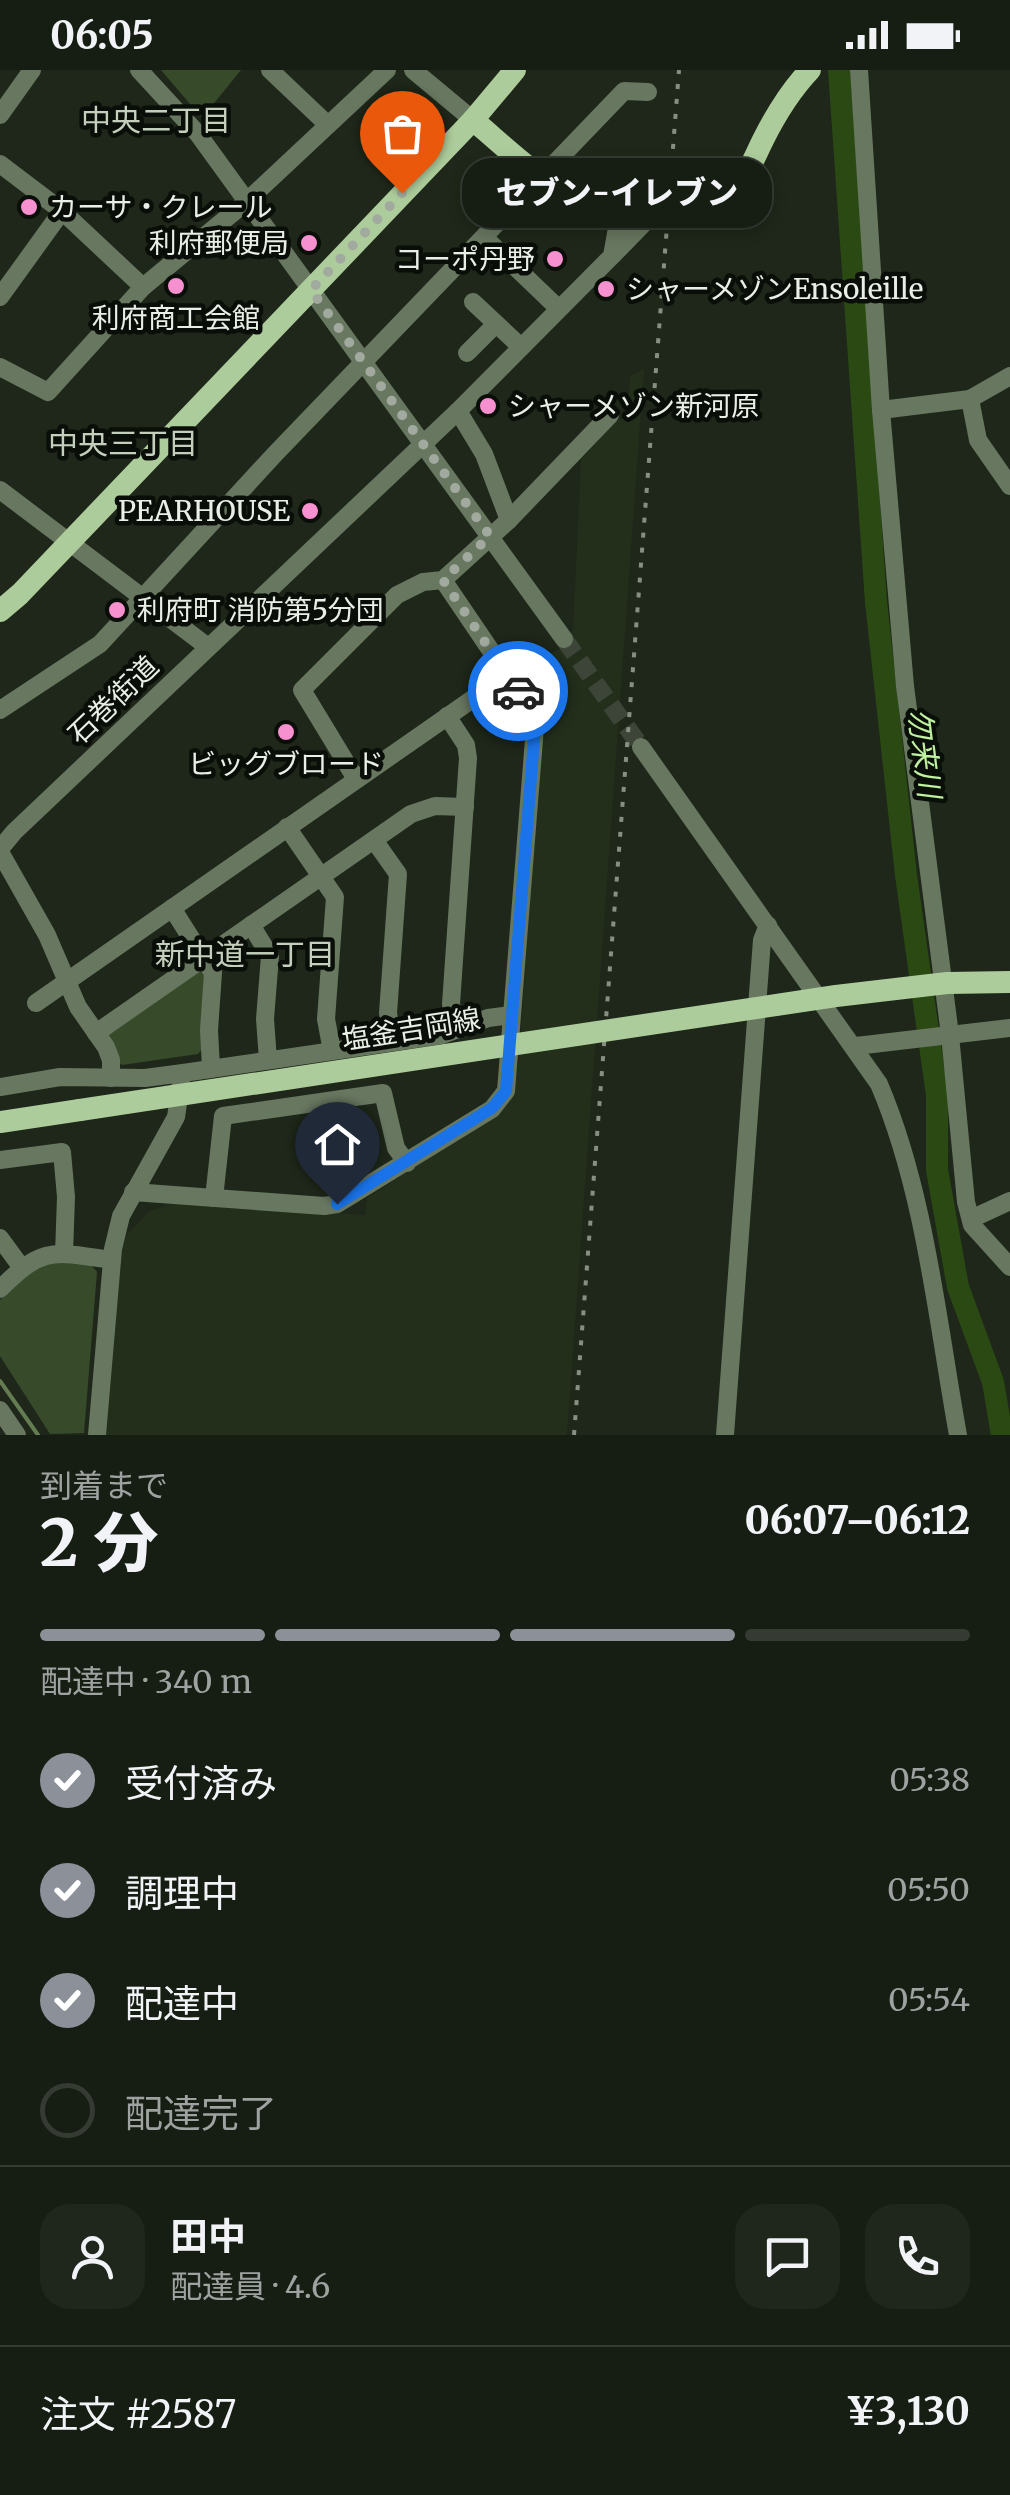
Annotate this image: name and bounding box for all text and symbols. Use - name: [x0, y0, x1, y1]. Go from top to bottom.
- text: 06:05: [50, 12, 154, 59]
- pin: [360, 91, 445, 194]
- district label: 中央二丁目: [81, 101, 231, 139]
- icon: bag: [375, 106, 430, 161]
- callout: セブン-イレブン: [462, 158, 772, 228]
- text: セブン-イレブン: [496, 173, 738, 213]
- place label: カーサ・クレール: [49, 189, 272, 225]
- marker: カーサ・クレール: [18, 196, 40, 218]
- place label: 利府郵便局: [149, 225, 289, 261]
- marker: 利府郵便局: [298, 232, 320, 254]
- place label: コーポ丹野: [395, 241, 535, 277]
- marker: コーポ丹野: [544, 248, 566, 270]
- place label: シャーメゾンEnsoleille: [626, 271, 923, 307]
- marker: 利府商工会館: [165, 275, 187, 297]
- marker: シャーメゾンEnsoleille: [595, 278, 617, 300]
- place label: 利府商工会館: [92, 300, 260, 336]
- place label: シャーメゾン新河原: [508, 388, 759, 424]
- marker: シャーメゾン新河原: [477, 395, 499, 417]
- district label: 中央三丁目: [48, 424, 198, 462]
- place label: PEARHOUSE: [118, 493, 290, 529]
- marker: PEARHOUSE: [299, 500, 321, 522]
- place label: 利府町 消防第5分団: [137, 592, 384, 628]
- marker: 利府町 消防第5分団: [106, 599, 128, 621]
- courier: [468, 641, 568, 741]
- street label: 石巻街道: [60, 648, 166, 752]
- icon: car: [491, 664, 546, 719]
- water label: 勿来川: [901, 706, 950, 803]
- marker: ビッグブロード: [275, 721, 297, 743]
- place label: ビッグブロード: [188, 746, 384, 782]
- district label: 新中道一丁目: [155, 935, 335, 973]
- street label: 塩釜吉岡線: [339, 1000, 483, 1058]
- pin: [295, 1102, 380, 1205]
- icon: home: [310, 1117, 365, 1172]
- text: 到着まで: [40, 1466, 168, 1506]
- text: 06:07–06:12: [744, 1497, 970, 1544]
- text: 2 分: [40, 1502, 159, 1584]
- text: 配達中 · 340 m: [40, 1662, 252, 1702]
- icon: check: [40, 1753, 95, 1808]
- text: 受付済み: [125, 1760, 277, 1807]
- text: 05:38: [889, 1760, 970, 1800]
- icon: check: [40, 1863, 95, 1918]
- text: 調理中: [125, 1870, 239, 1917]
- text: 05:50: [887, 1870, 970, 1910]
- icon: check: [40, 1973, 95, 2028]
- text: 配達中: [125, 1980, 239, 2027]
- text: 05:54: [888, 1980, 970, 2020]
- text: 配達完了: [125, 2090, 277, 2137]
- button: person: [40, 2204, 145, 2309]
- button: chat: [735, 2204, 840, 2309]
- button: phone: [865, 2204, 970, 2309]
- text: 田中: [170, 2213, 246, 2260]
- text: 配達員 · 4.6: [170, 2267, 330, 2307]
- text: ¥3,130: [846, 2388, 970, 2435]
- text: 注文 #2587: [40, 2391, 236, 2438]

